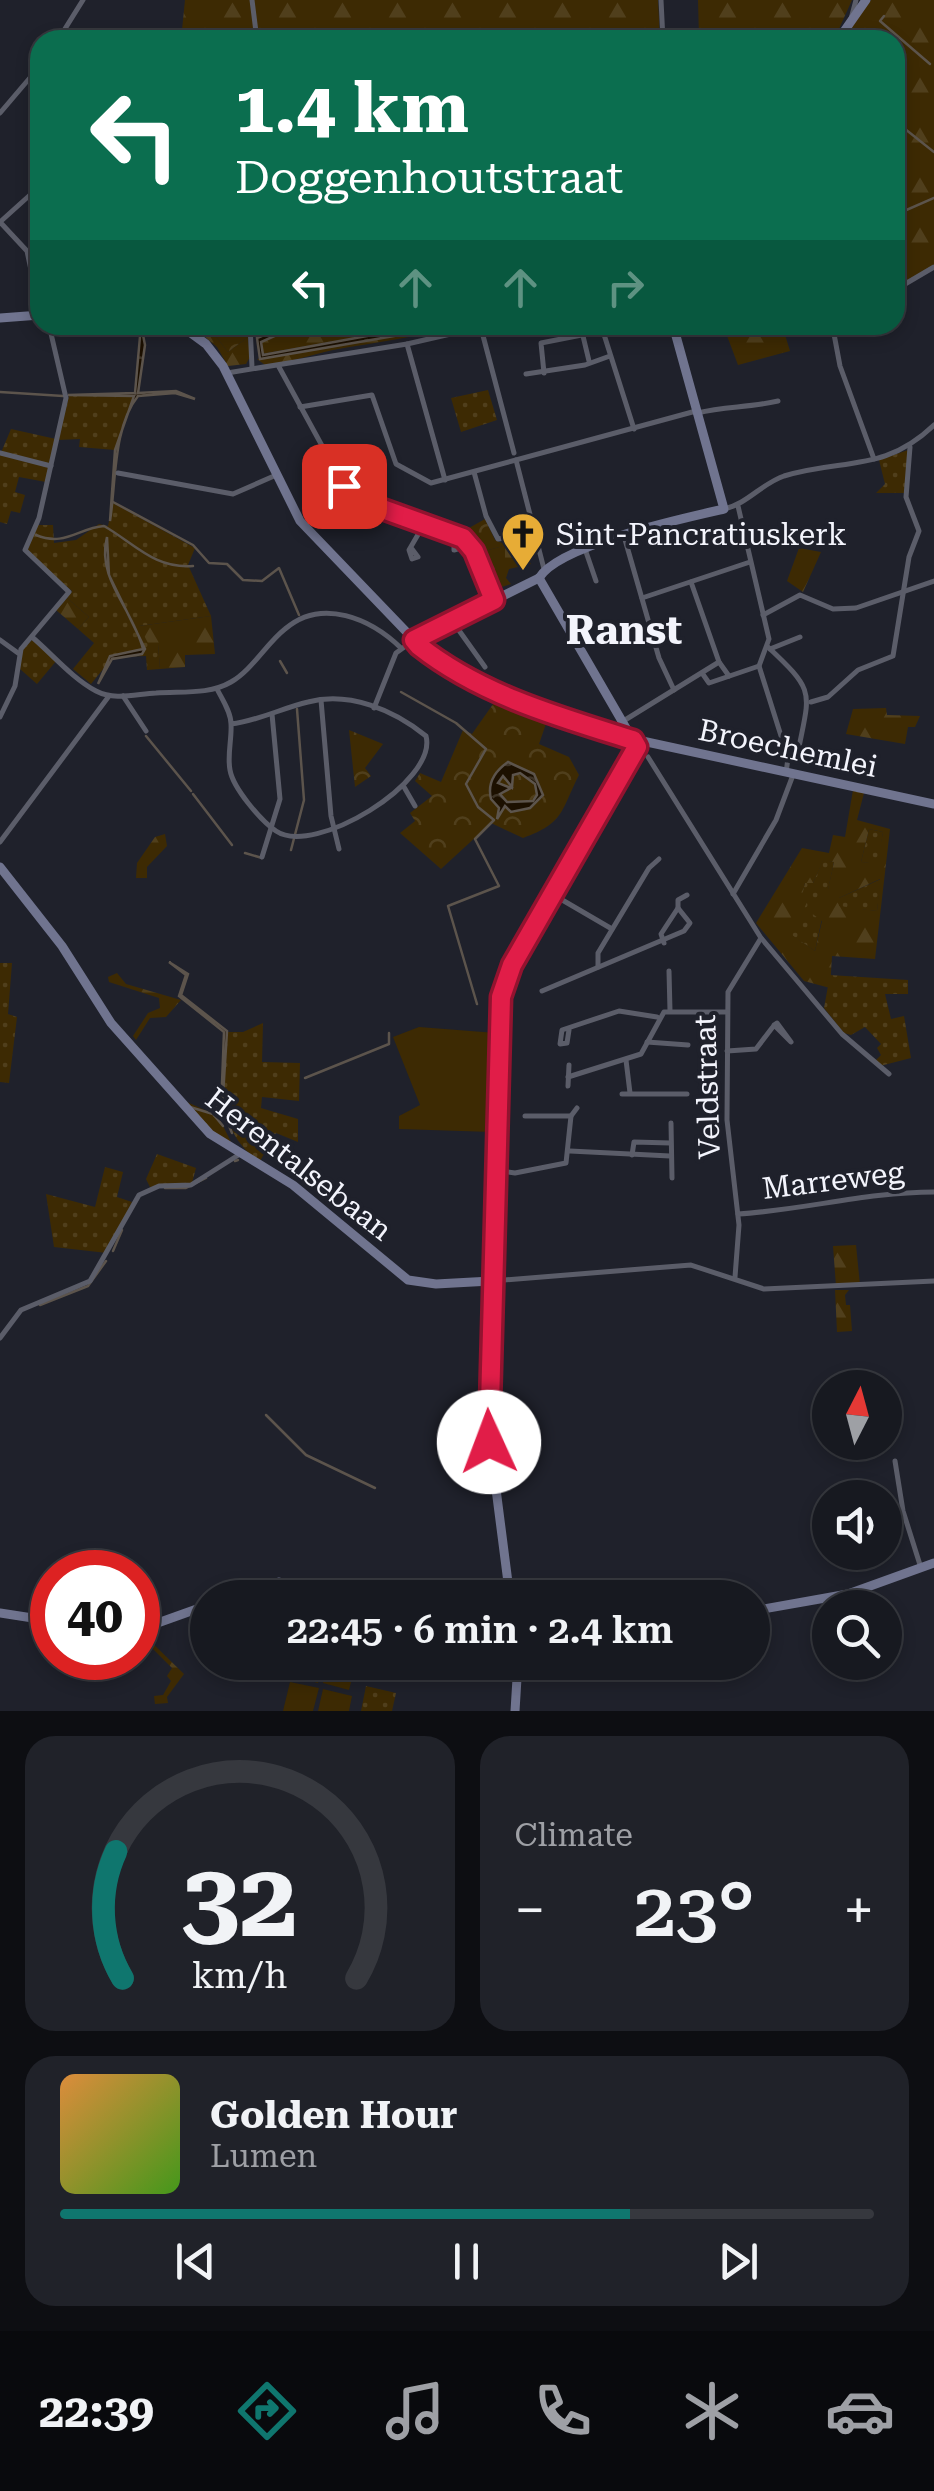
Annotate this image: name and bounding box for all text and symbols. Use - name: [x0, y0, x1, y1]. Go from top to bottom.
- text: 1.4 km: [235, 67, 469, 149]
- icon: left: [70, 70, 200, 200]
- text: Doggenhoutstraat: [235, 151, 623, 204]
- icon: left: [283, 260, 338, 315]
- icon: ahead: [388, 260, 443, 315]
- icon: ahead: [493, 260, 548, 315]
- icon: right: [598, 260, 653, 315]
- pin: [302, 444, 387, 529]
- icon: arrive: [317, 459, 372, 514]
- church icon: Sint-Pancratiuskerk: [500, 511, 546, 572]
- place label: Sint-Pancratiuskerk: [556, 517, 847, 552]
- district label: Ranst: [566, 607, 682, 654]
- street label: Broechemlei: [695, 712, 881, 784]
- street label: Veldstraat: [687, 1014, 727, 1160]
- street label: Herentalsebaan: [199, 1080, 399, 1248]
- street label: Marreweg: [760, 1154, 906, 1206]
- north arrow: [812, 1370, 902, 1460]
- map controls: [812, 1370, 902, 1680]
- position arrow: [437, 1390, 541, 1494]
- button: sound: [812, 1480, 902, 1570]
- speed limit sign: 40: [30, 1550, 160, 1680]
- button: search: [812, 1590, 902, 1680]
- text: 22:45 · 6 min · 2.4 km: [287, 1608, 673, 1652]
- text: Climate: [515, 1816, 633, 1854]
- text: 32: [182, 1840, 298, 1961]
- text: 23°: [634, 1866, 755, 1954]
- text: −: [515, 1878, 545, 1942]
- text: +: [843, 1878, 874, 1942]
- text: km/h: [192, 1955, 288, 1997]
- text: Golden Hour: [210, 2093, 458, 2137]
- text: Lumen: [210, 2137, 317, 2175]
- icon: previous: [168, 2234, 223, 2289]
- icon: pause: [439, 2234, 494, 2289]
- icon: next: [711, 2234, 766, 2289]
- icon: directions: [232, 2376, 302, 2446]
- icon: music: [380, 2376, 450, 2446]
- icon: phone: [528, 2376, 598, 2446]
- icon: climate: [677, 2376, 747, 2446]
- icon: car: [825, 2376, 895, 2446]
- text: 22:39: [39, 2385, 154, 2438]

